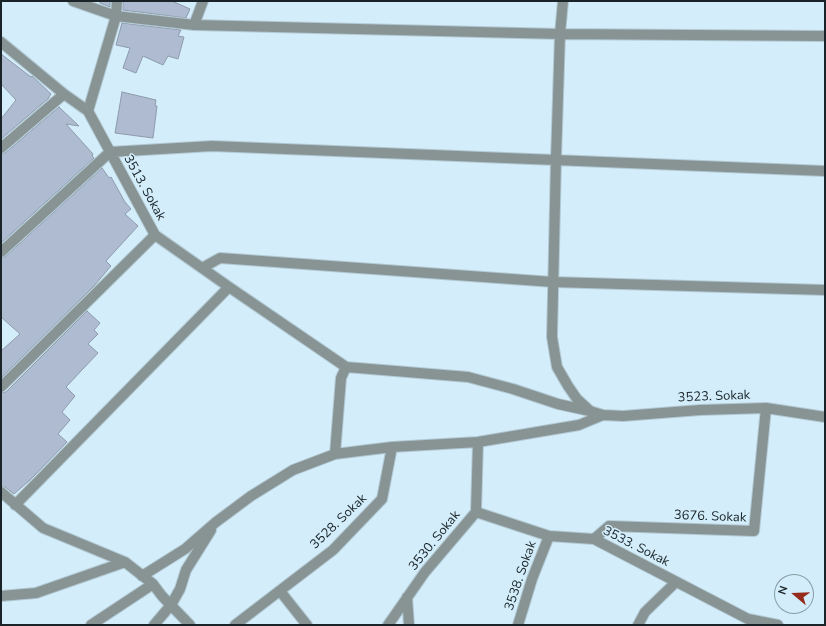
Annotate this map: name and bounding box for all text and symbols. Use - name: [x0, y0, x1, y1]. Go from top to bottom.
- street label: 3513. Sokak: [120, 152, 168, 224]
- street label: 3523. Sokak: [677, 388, 751, 406]
- street label: 3528. Sokak: [307, 491, 371, 553]
- street label: 3530. Sokak: [406, 508, 464, 574]
- street label: 3676. Sokak: [673, 508, 747, 526]
- street label: 3533. Sokak: [600, 524, 672, 570]
- street label: 3538. Sokak: [502, 539, 540, 613]
- north arrow: [774, 574, 814, 614]
- text: N: [775, 584, 792, 597]

